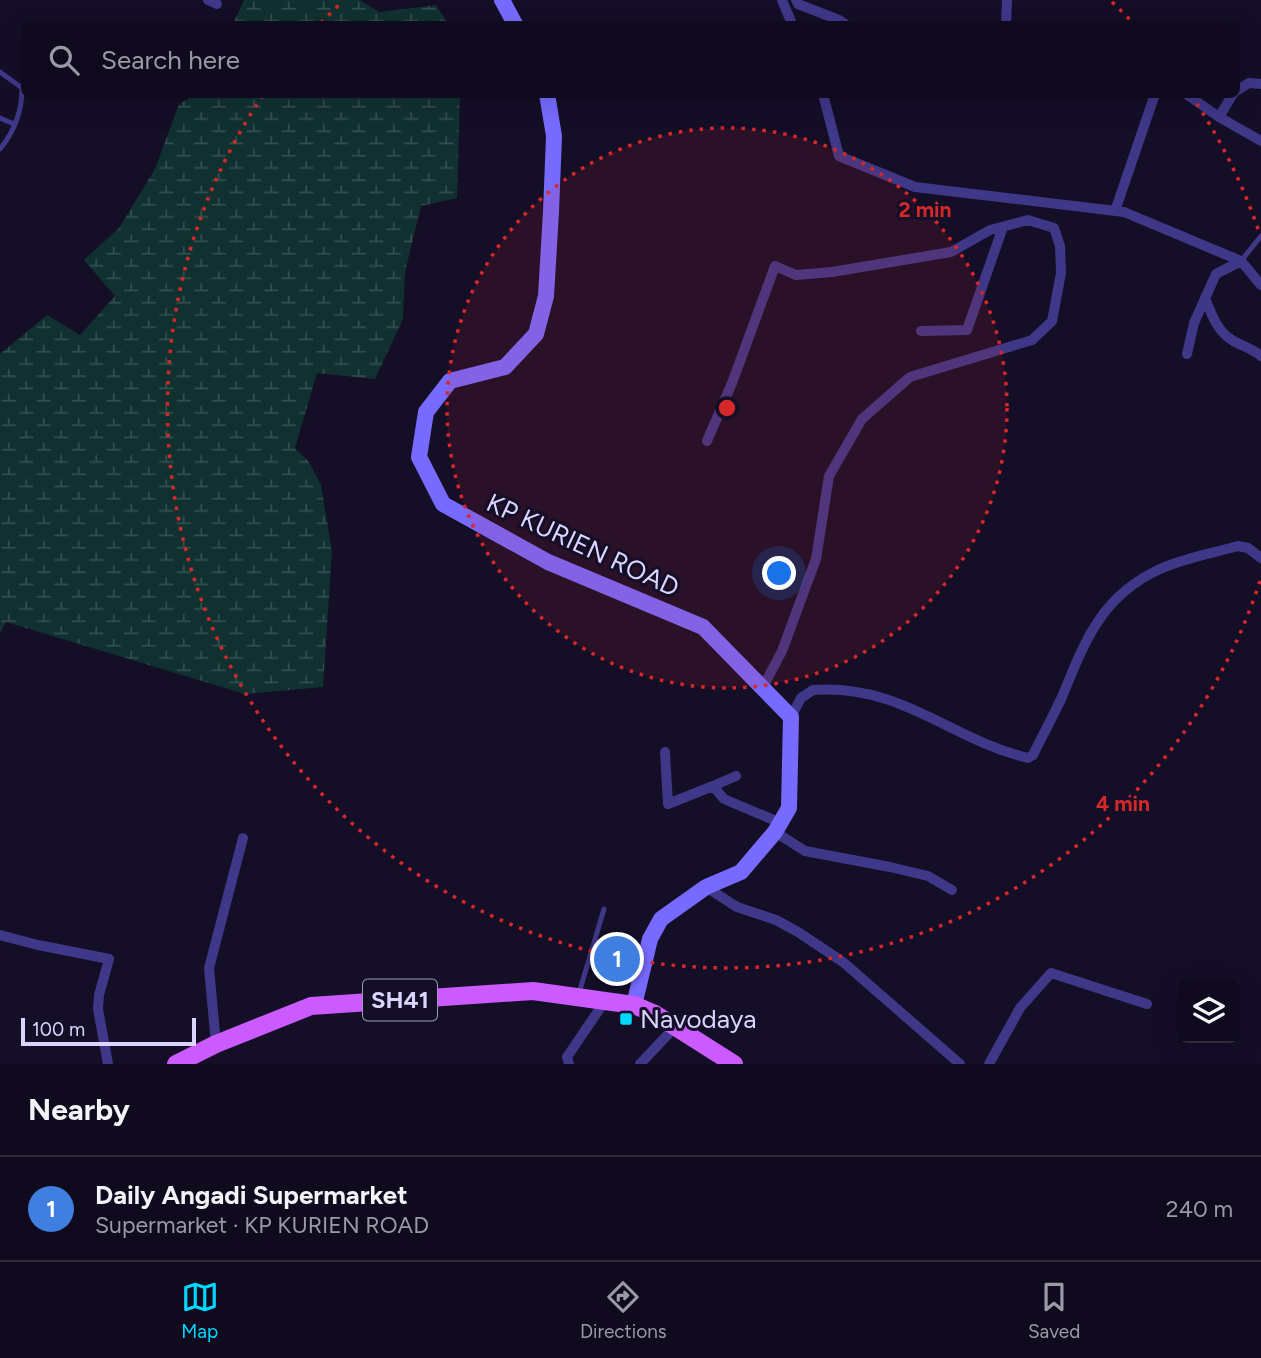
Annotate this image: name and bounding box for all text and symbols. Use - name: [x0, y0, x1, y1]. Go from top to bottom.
- search box: [21, 21, 1240, 98]
- icon: search: [45, 41, 83, 79]
- text: Search here: [101, 44, 240, 76]
- text: 2 min: [899, 197, 951, 222]
- centre of rings: [715, 396, 739, 420]
- street label: KP KURIEN ROAD: [482, 486, 684, 604]
- your location: [762, 556, 796, 590]
- text: 4 min: [1096, 791, 1150, 816]
- pin: 1: [594, 933, 640, 985]
- road number: SH41: [363, 980, 437, 1020]
- map controls: [1177, 980, 1240, 1043]
- button: layers: [1177, 980, 1240, 1043]
- place label: Navodaya: [640, 1003, 756, 1035]
- marker: Navodaya: [618, 1011, 634, 1027]
- scale bar: [21, 1015, 196, 1047]
- text: 100 m: [32, 1018, 85, 1041]
- text: Nearby: [28, 1091, 130, 1128]
- text: Daily Angadi Supermarket: [95, 1179, 408, 1211]
- text: 1: [46, 1195, 56, 1223]
- text: 240 m: [1166, 1195, 1233, 1223]
- text: Supermarket · KP KURIEN ROAD: [95, 1211, 429, 1239]
- tab: Map: [181, 1278, 219, 1343]
- tab: Directions: [580, 1278, 667, 1343]
- tab: Saved: [1028, 1278, 1080, 1343]

